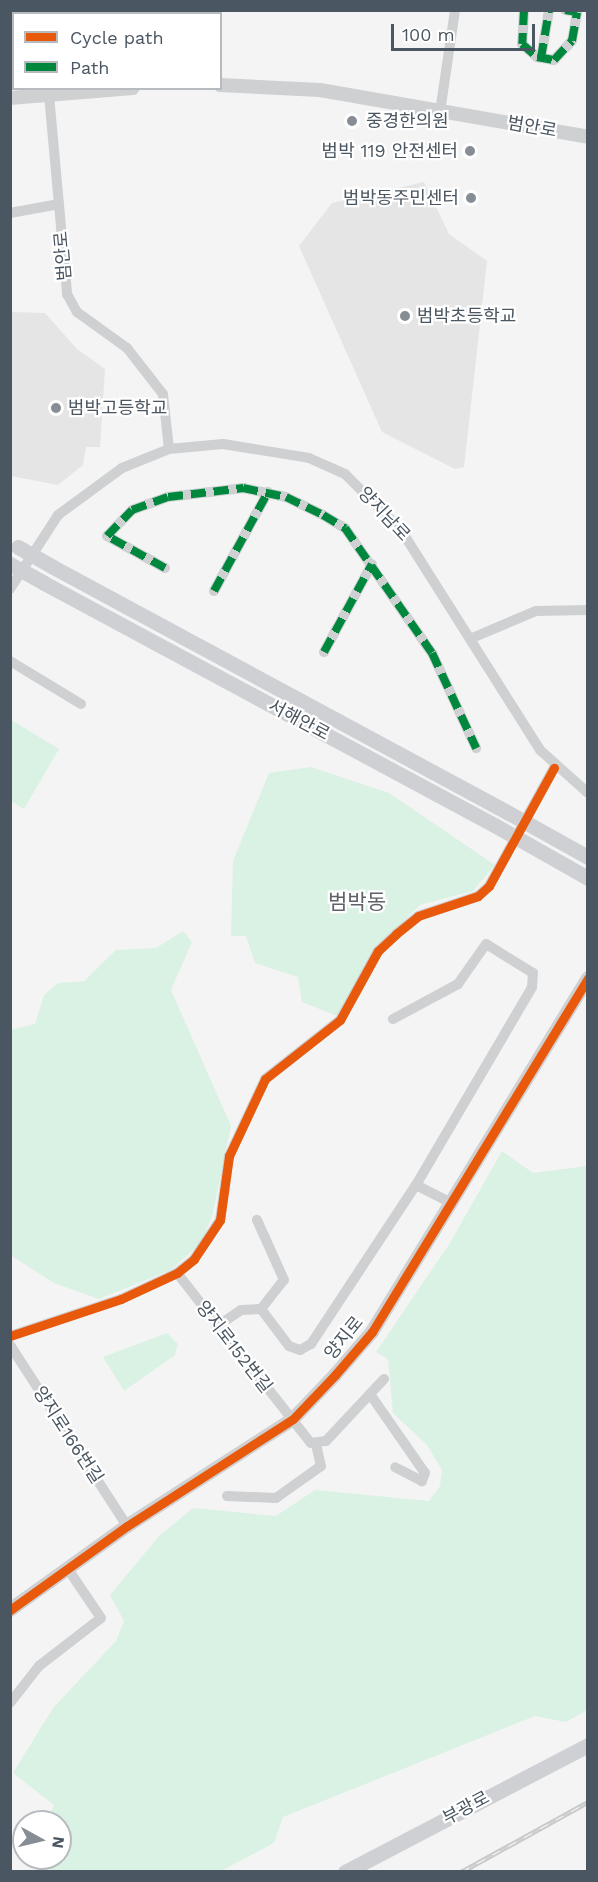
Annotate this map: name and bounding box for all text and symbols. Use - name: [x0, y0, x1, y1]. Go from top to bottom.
- legend: [12, 12, 222, 90]
- scale bar: [394, 12, 538, 50]
- text: 100 m: [402, 24, 455, 45]
- text: Cycle path: [70, 27, 164, 48]
- text: Path: [70, 57, 110, 78]
- place label: 중경한의원: [366, 110, 449, 132]
- marker: 중경한의원: [343, 112, 361, 130]
- street label: 범안로: [506, 112, 558, 142]
- place label: 범박 119 안전센터: [321, 140, 458, 162]
- marker: 범박 119 안전센터: [463, 144, 477, 158]
- place label: 범박동주민센터: [343, 187, 459, 209]
- marker: 범박동주민센터: [464, 191, 478, 205]
- street label: 범안로: [50, 230, 76, 282]
- place label: 범박초등학교: [417, 305, 516, 327]
- marker: 범박초등학교: [398, 309, 412, 323]
- place label: 범박고등학교: [68, 397, 167, 419]
- marker: 범박고등학교: [49, 401, 63, 415]
- street label: 양지남로: [354, 482, 414, 546]
- street label: 서해안로: [265, 695, 333, 745]
- district label: 범박동: [328, 889, 386, 915]
- street label: 양지로152번길: [191, 1297, 277, 1397]
- street label: 양지로: [320, 1312, 368, 1364]
- street label: 양지로166번길: [29, 1382, 107, 1488]
- street label: 부광로: [439, 1787, 493, 1829]
- north arrow: [12, 1810, 72, 1870]
- text: N: [48, 1835, 69, 1849]

